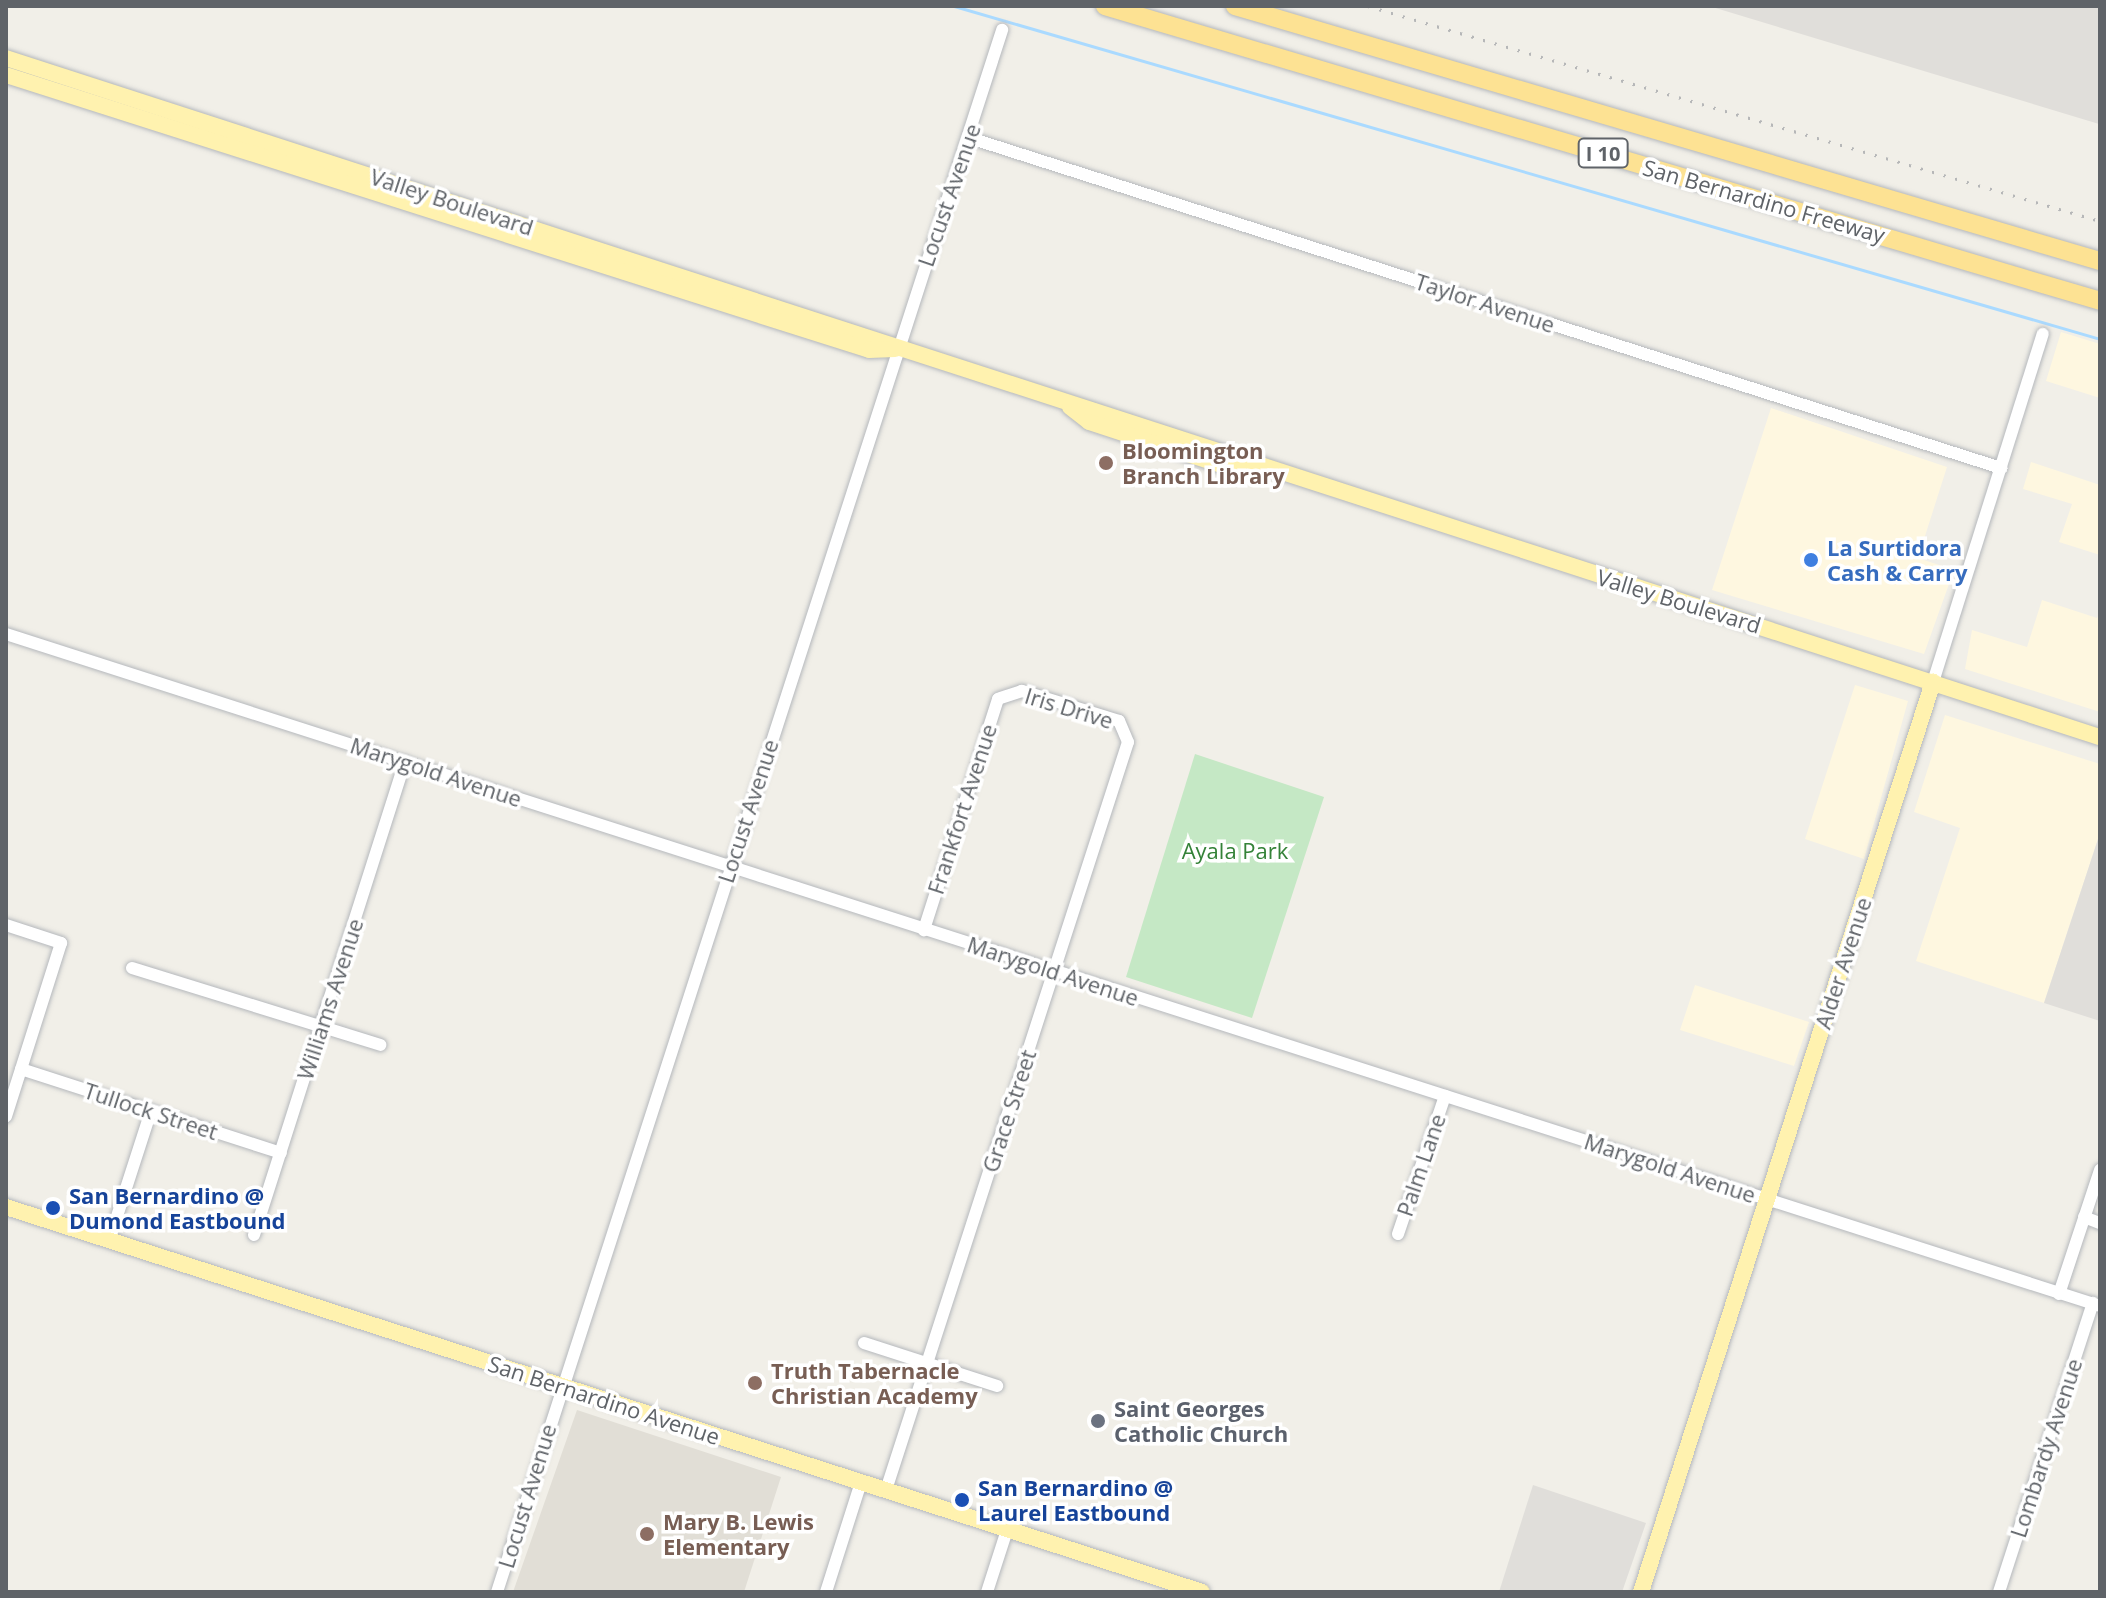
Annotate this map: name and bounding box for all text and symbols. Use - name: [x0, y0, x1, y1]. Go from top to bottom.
- street label: Locust Avenue: [912, 120, 986, 270]
- road number: I 10: [1577, 137, 1629, 169]
- street label: San Bernardino Freeway: [1640, 154, 1888, 248]
- street label: Valley Boulevard: [367, 163, 537, 241]
- street label: Taylor Avenue: [1412, 268, 1558, 338]
- place label: Bloomington Branch Library: [1122, 437, 1285, 488]
- marker: Bloomington Branch Library: [1097, 454, 1115, 472]
- place label: La Surtidora Cash & Carry: [1827, 534, 1967, 586]
- marker: La Surtidora Cash & Carry: [1802, 551, 1820, 569]
- street label: Valley Boulevard: [1594, 564, 1764, 638]
- street label: Iris Drive: [1022, 682, 1116, 734]
- street label: Frankfort Avenue: [922, 721, 1002, 897]
- street label: Marygold Avenue: [347, 732, 525, 812]
- street label: Locust Avenue: [712, 736, 784, 886]
- park label: Ayala Park: [1182, 838, 1288, 864]
- street label: Alder Avenue: [1809, 894, 1877, 1032]
- street label: Williams Avenue: [292, 915, 368, 1083]
- street label: Marygold Avenue: [964, 931, 1142, 1011]
- street label: Grace Street: [977, 1046, 1041, 1176]
- street label: Tullock Street: [81, 1077, 221, 1145]
- street label: Palm Lane: [1391, 1110, 1451, 1220]
- street label: Marygold Avenue: [1581, 1128, 1759, 1208]
- place label: San Bernardino @ Dumond Eastbound: [69, 1182, 286, 1234]
- marker: San Bernardino @ Dumond Eastbound: [44, 1199, 62, 1217]
- street label: San Bernardino Avenue: [485, 1350, 723, 1450]
- street label: Lombardy Avenue: [2005, 1355, 2087, 1541]
- place label: Truth Tabernacle Christian Academy: [771, 1357, 978, 1408]
- marker: Truth Tabernacle Christian Academy: [746, 1374, 764, 1392]
- place label: Saint Georges Catholic Church: [1114, 1395, 1288, 1446]
- marker: Saint Georges Catholic Church: [1089, 1412, 1107, 1430]
- street label: Locust Avenue: [493, 1421, 561, 1571]
- place label: San Bernardino @ Laurel Eastbound: [978, 1474, 1173, 1526]
- marker: San Bernardino @ Laurel Eastbound: [953, 1491, 971, 1509]
- place label: Mary B. Lewis Elementary: [663, 1508, 814, 1560]
- marker: Mary B. Lewis Elementary: [638, 1525, 656, 1543]

